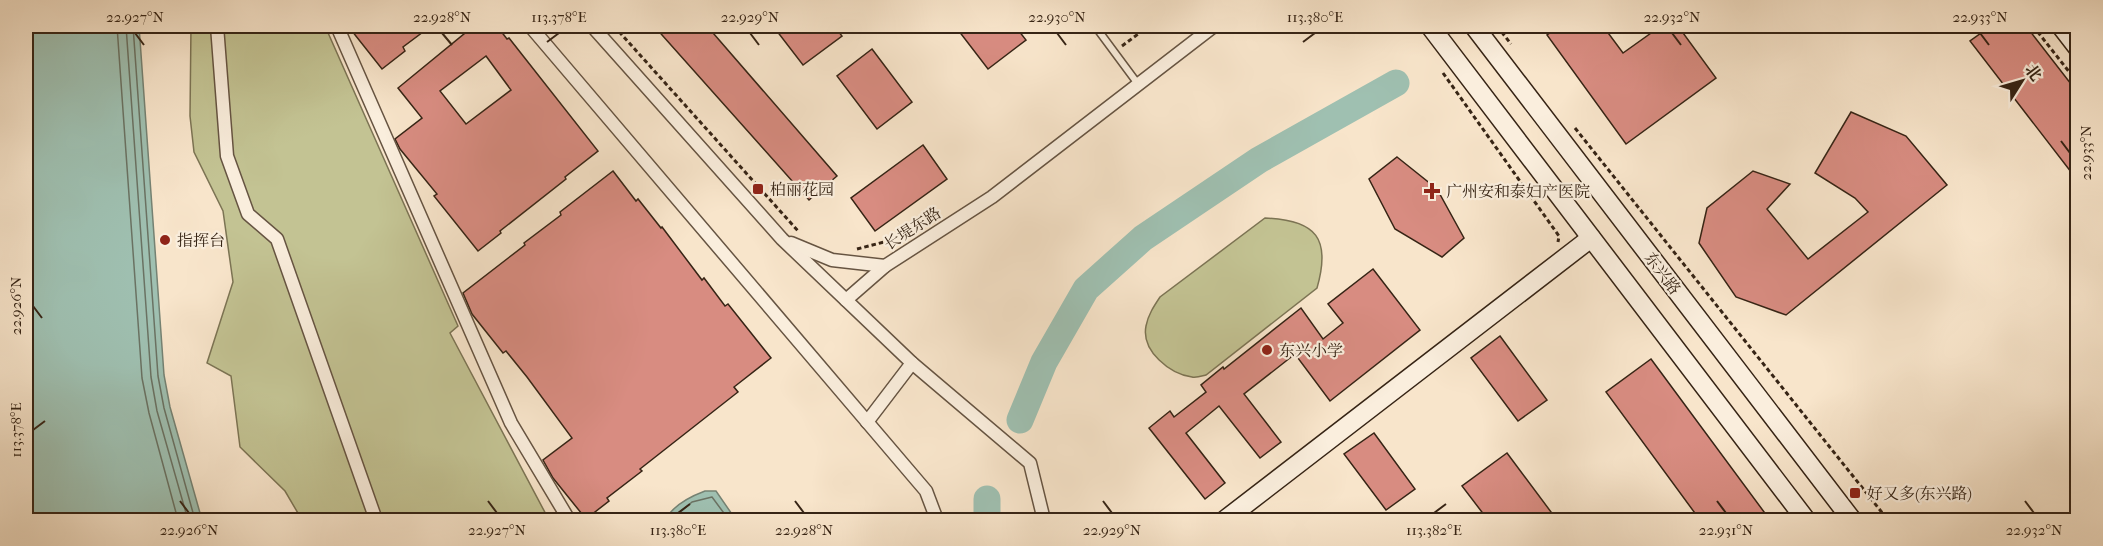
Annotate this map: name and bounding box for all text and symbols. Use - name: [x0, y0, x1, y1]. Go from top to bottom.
- text: 22.927°N: [106, 8, 165, 26]
- text: 22.928°N: [413, 8, 472, 26]
- text: 113.378°E: [531, 8, 587, 26]
- text: 22.929°N: [721, 8, 780, 26]
- text: 22.930°N: [1028, 8, 1086, 26]
- text: 113.380°E: [1287, 8, 1343, 26]
- text: 22.932°N: [1644, 8, 1701, 26]
- text: 22.933°N: [1952, 8, 2008, 26]
- north arrow: [1992, 51, 2052, 111]
- text: 北: [2021, 60, 2046, 84]
- text: 22.933°N: [2077, 125, 2095, 181]
- place label: 柏丽花园: [770, 180, 834, 199]
- marker: 柏丽花园: [751, 182, 765, 196]
- marker: 广州安和泰妇产医院: [1423, 182, 1441, 200]
- place label: 广州安和泰妇产医院: [1446, 182, 1590, 201]
- street label: 长堤东路: [880, 203, 944, 254]
- place label: 指挥台: [177, 231, 225, 250]
- marker: 指挥台: [158, 233, 172, 247]
- street label: 东兴路: [1641, 248, 1685, 298]
- text: 22.926°N: [7, 276, 25, 335]
- place label: 东兴小学: [1279, 341, 1343, 360]
- marker: 东兴小学: [1260, 343, 1274, 357]
- text: 113.378°E: [7, 402, 25, 458]
- place label: 好又多(东兴路): [1867, 484, 1972, 503]
- marker: 好又多(东兴路): [1848, 486, 1862, 500]
- text: 22.926°N: [160, 521, 219, 539]
- text: 22.927°N: [468, 521, 527, 539]
- text: 113.380°E: [650, 521, 706, 539]
- text: 22.928°N: [775, 521, 834, 539]
- text: 22.929°N: [1083, 521, 1142, 539]
- text: 113.382°E: [1406, 521, 1462, 539]
- text: 22.931°N: [1699, 521, 1754, 539]
- text: 22.932°N: [2006, 521, 2063, 539]

